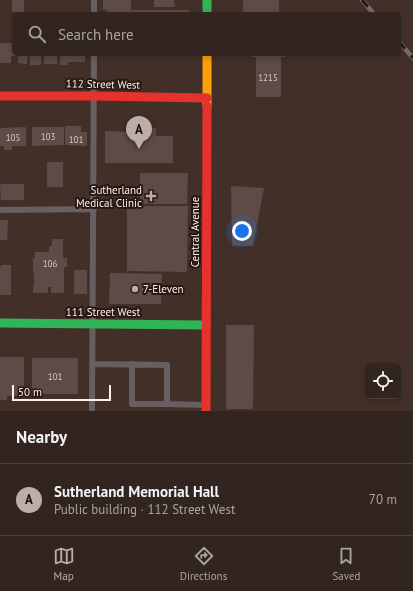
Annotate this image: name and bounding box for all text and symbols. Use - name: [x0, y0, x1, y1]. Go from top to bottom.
- search box: [12, 12, 401, 56]
- icon: search: [26, 23, 48, 45]
- text: Search here: [58, 25, 134, 44]
- house number: 1215: [258, 72, 278, 83]
- street label: 112 Street West: [66, 76, 141, 92]
- pin: A: [126, 116, 152, 149]
- house number: 103: [41, 131, 55, 142]
- house number: 105: [6, 132, 20, 143]
- house number: 101: [69, 134, 83, 145]
- place label: Sutherland Medical Clinic: [76, 183, 142, 210]
- marker: Sutherland Medical Clinic: [145, 190, 157, 202]
- street label: Central Avenue: [188, 196, 202, 267]
- your location: [232, 221, 252, 241]
- house number: 106: [43, 258, 57, 269]
- place label: 7-Eleven: [143, 282, 184, 296]
- marker: 7-Eleven: [130, 284, 140, 294]
- street label: 111 Street West: [66, 305, 140, 319]
- map controls: [365, 363, 401, 399]
- button: locate: [365, 363, 401, 399]
- house number: 101: [48, 371, 62, 382]
- scale bar: [12, 383, 111, 402]
- text: 50 m: [18, 385, 42, 399]
- text: Nearby: [16, 426, 67, 448]
- text: Sutherland Memorial Hall: [54, 482, 219, 501]
- text: A: [25, 491, 33, 508]
- text: 70 m: [369, 491, 397, 508]
- text: Public building · 112 Street West: [54, 501, 235, 518]
- tab: Map: [53, 545, 75, 583]
- tab: Directions: [180, 545, 227, 583]
- tab: Saved: [332, 545, 360, 583]

